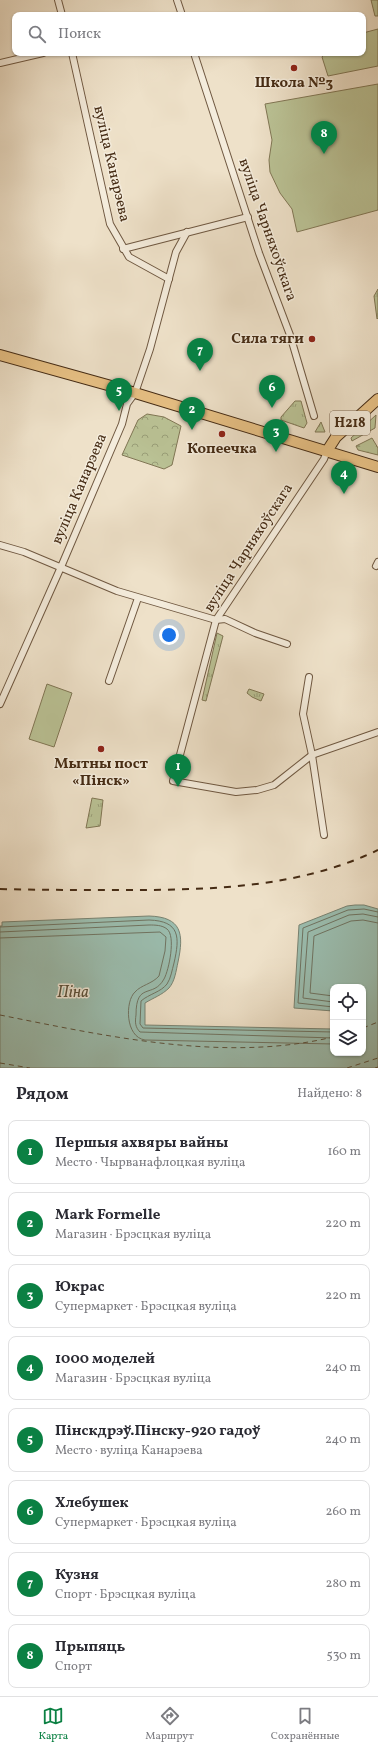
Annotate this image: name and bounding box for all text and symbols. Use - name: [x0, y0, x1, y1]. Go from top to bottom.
- search box: [12, 12, 366, 56]
- icon: search: [26, 23, 48, 45]
- text: Поиск: [58, 24, 101, 45]
- marker: Школа №3: [289, 63, 299, 73]
- place label: Школа №3: [255, 73, 334, 94]
- street label: вуліца Канарэева: [87, 104, 135, 224]
- pin: 8: [311, 121, 337, 154]
- street label: вуліца Чарняхоўскага: [233, 156, 301, 304]
- place label: Сила тяги: [231, 329, 304, 350]
- marker: Сила тяги: [307, 334, 317, 344]
- pin: 7: [187, 338, 213, 371]
- pin: 6: [259, 375, 285, 408]
- pin: 5: [106, 378, 132, 411]
- pin: 2: [179, 397, 205, 430]
- road number: Н218: [330, 411, 370, 435]
- pin: 3: [263, 419, 289, 452]
- marker: Копеечка: [217, 429, 227, 439]
- street label: вуліца Канарэева: [47, 430, 113, 548]
- place label: Копеечка: [187, 439, 257, 460]
- pin: 4: [331, 461, 357, 494]
- street label: вуліца Чарняхоўскага: [199, 480, 299, 616]
- your location: [159, 625, 179, 645]
- marker: Мытны пост «Пінск»: [96, 744, 106, 754]
- place label: Мытны пост «Пінск»: [54, 754, 149, 792]
- pin: 1: [165, 754, 191, 787]
- water label: Піна: [57, 982, 89, 1004]
- map controls: [330, 984, 366, 1056]
- button: locate: [330, 984, 366, 1020]
- button: layers: [330, 1020, 366, 1056]
- text: Рядом: [16, 1083, 69, 1106]
- text: Найдено: 8: [297, 1085, 362, 1103]
- text: Першыя ахвяры вайны: [55, 1133, 228, 1154]
- text: 1: [27, 1143, 33, 1161]
- text: 160 m: [327, 1143, 361, 1161]
- text: Место · Чырванафлоцкая вуліца: [55, 1154, 245, 1172]
- text: Mark Formelle: [55, 1205, 160, 1226]
- text: 2: [27, 1215, 33, 1233]
- text: 220 m: [325, 1215, 361, 1233]
- text: Магазин · Брэсцкая вуліца: [55, 1226, 211, 1244]
- text: Юкрас: [55, 1277, 104, 1298]
- text: 3: [27, 1287, 33, 1305]
- text: 220 m: [325, 1287, 361, 1305]
- text: Супермаркет · Брэсцкая вуліца: [55, 1298, 237, 1316]
- text: 1000 моделей: [55, 1349, 155, 1370]
- text: 4: [26, 1359, 34, 1377]
- text: 240 m: [325, 1359, 361, 1377]
- text: Магазин · Брэсцкая вуліца: [55, 1370, 211, 1388]
- text: Пінскдрэў.Пінску-920 гадоў: [55, 1421, 260, 1442]
- text: 5: [27, 1431, 33, 1449]
- text: 240 m: [325, 1431, 361, 1449]
- text: Место · вуліца Канарэева: [55, 1442, 203, 1460]
- text: Хлебушек: [55, 1493, 129, 1514]
- text: 6: [26, 1503, 34, 1521]
- text: 260 m: [326, 1503, 361, 1521]
- text: Супермаркет · Брэсцкая вуліца: [55, 1514, 237, 1532]
- text: Кузня: [55, 1565, 99, 1586]
- text: 7: [27, 1575, 33, 1593]
- text: 280 m: [325, 1575, 361, 1593]
- text: Спорт · Брэсцкая вуліца: [55, 1586, 196, 1604]
- text: Прыпяць: [55, 1637, 125, 1658]
- text: 8: [26, 1647, 34, 1665]
- text: 530 m: [326, 1647, 361, 1665]
- text: Спорт: [55, 1658, 92, 1676]
- tab: Карта: [38, 1705, 68, 1744]
- tab: Маршрут: [145, 1705, 194, 1744]
- tab: Сохранённые: [271, 1705, 339, 1744]

